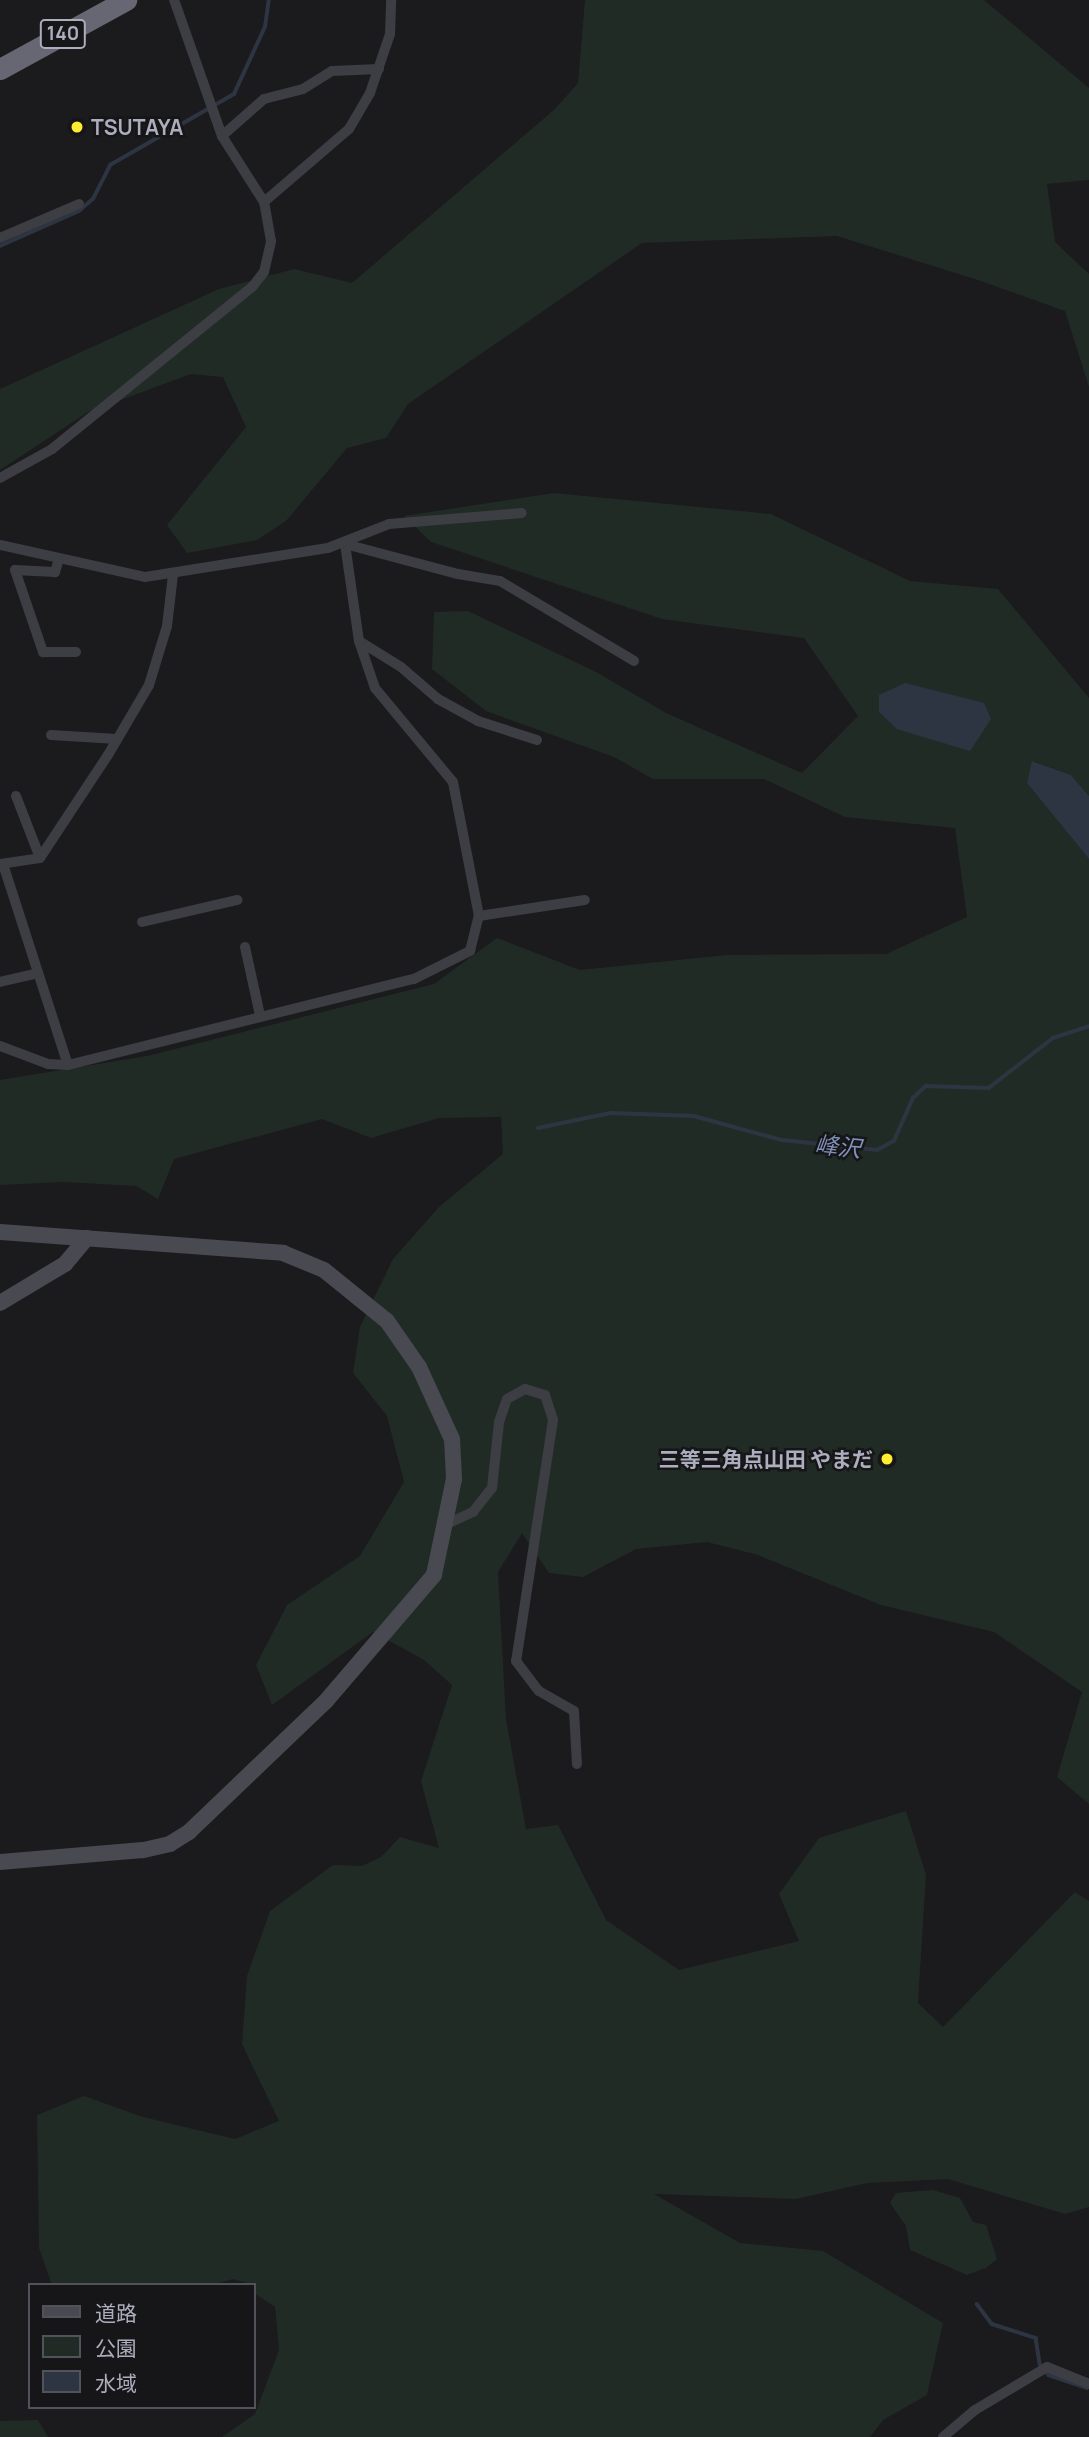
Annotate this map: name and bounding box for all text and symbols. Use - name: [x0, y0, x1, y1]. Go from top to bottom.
- road number: 140: [38, 18, 88, 50]
- place label: TSUTAYA: [91, 114, 183, 140]
- marker: TSUTAYA: [69, 119, 85, 135]
- water label: 峰沢: [814, 1130, 862, 1162]
- place label: 三等三角点山田 やまだ: [659, 1446, 873, 1472]
- marker: 三等三角点山田 やまだ: [879, 1451, 895, 1467]
- legend: [28, 2283, 256, 2409]
- text: 道路: [95, 2299, 137, 2327]
- text: 公園: [95, 2334, 137, 2362]
- text: 水域: [95, 2369, 137, 2397]

